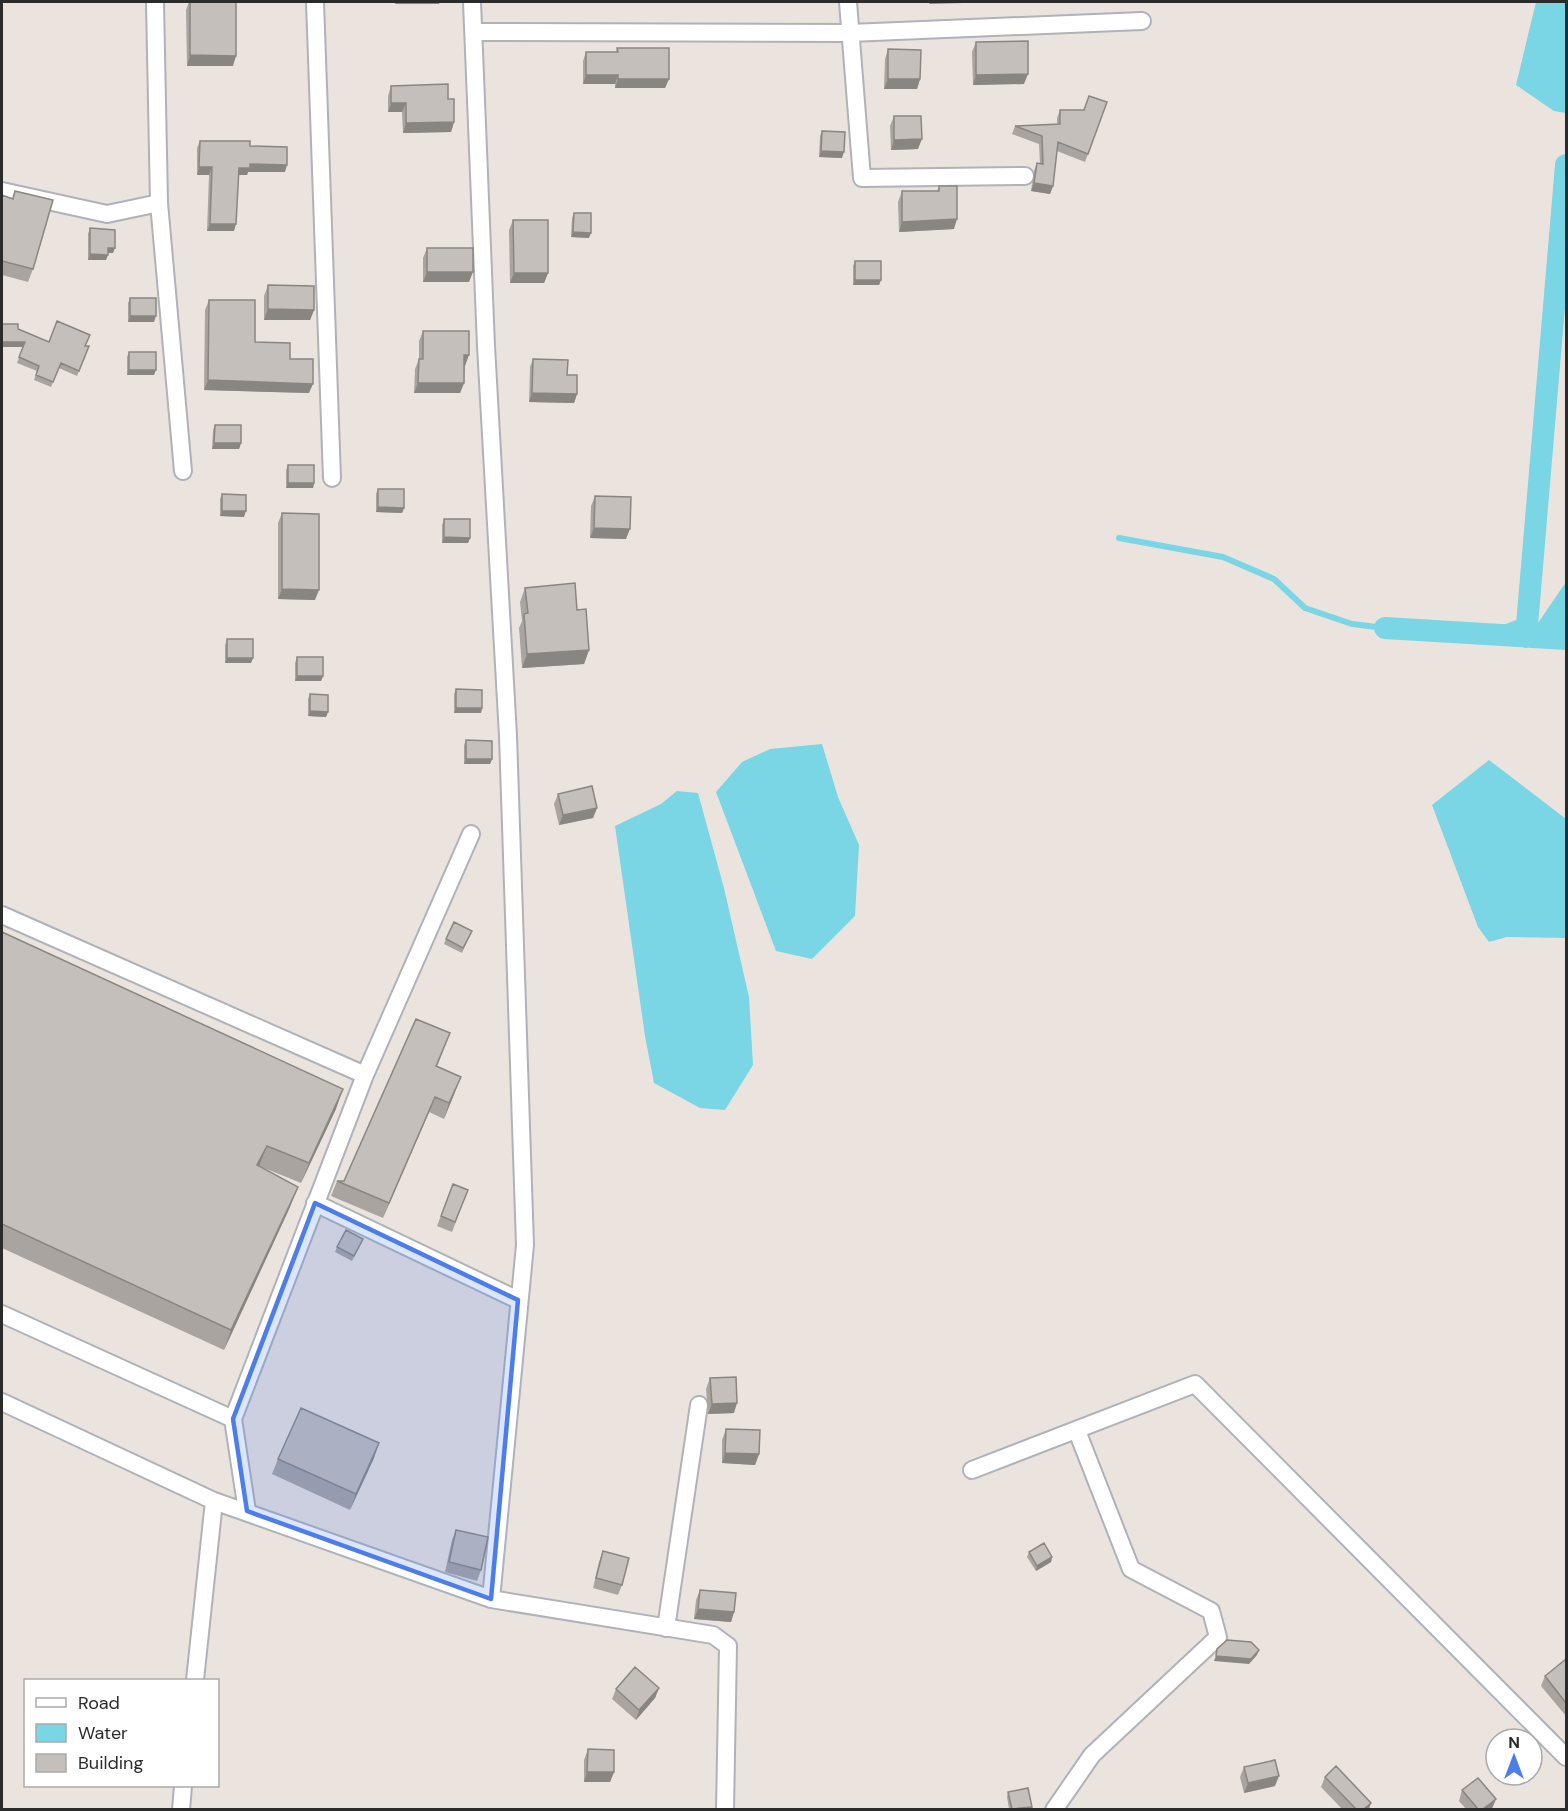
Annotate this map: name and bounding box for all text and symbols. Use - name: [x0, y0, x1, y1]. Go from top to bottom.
- legend: [24, 1679, 219, 1787]
- text: Road: [78, 1691, 120, 1715]
- text: Water: [78, 1721, 128, 1745]
- north arrow: [1484, 1727, 1544, 1787]
- text: N: [1508, 1732, 1520, 1753]
- text: Building: [78, 1751, 143, 1775]

